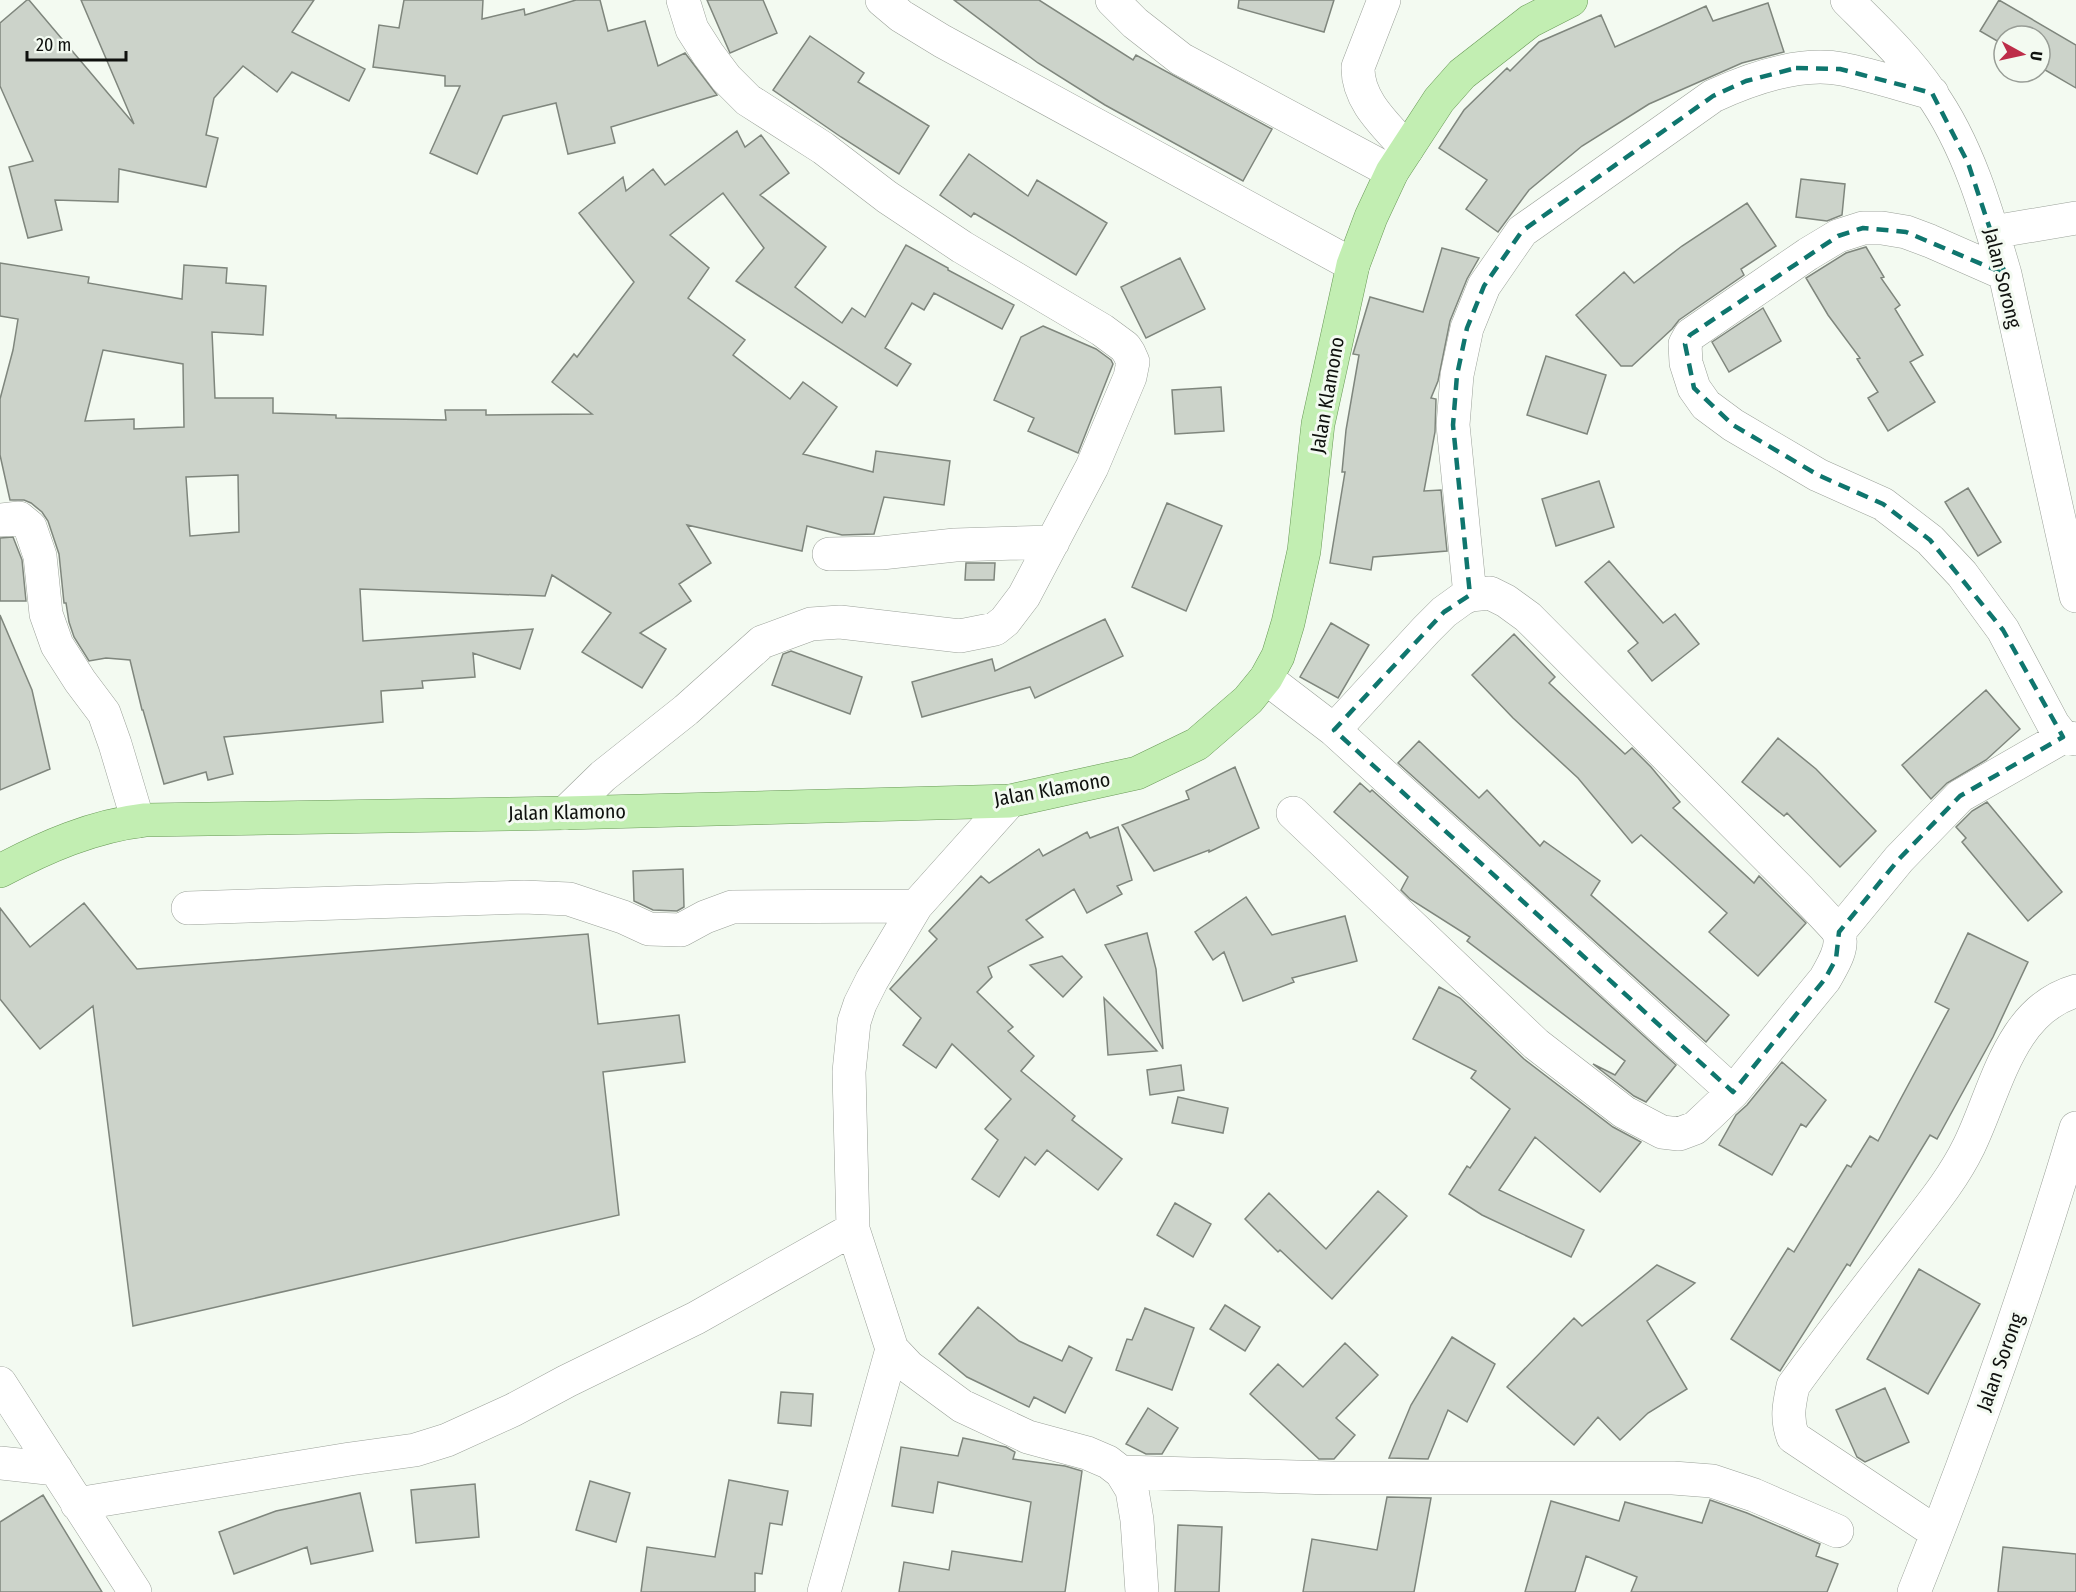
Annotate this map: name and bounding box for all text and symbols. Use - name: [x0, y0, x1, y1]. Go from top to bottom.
- scale bar: [27, 24, 126, 62]
- north arrow: [1992, 24, 2052, 84]
- text: 20 m: [36, 34, 71, 56]
- text: U: [2026, 50, 2046, 62]
- street label: Jalan Sorong: [1979, 225, 2027, 331]
- street label: Jalan Klamono: [1305, 335, 1349, 455]
- street label: Jalan Klamono: [992, 767, 1112, 811]
- street label: Jalan Klamono: [508, 799, 626, 825]
- street label: Jalan Sorong: [1971, 1309, 2029, 1414]

